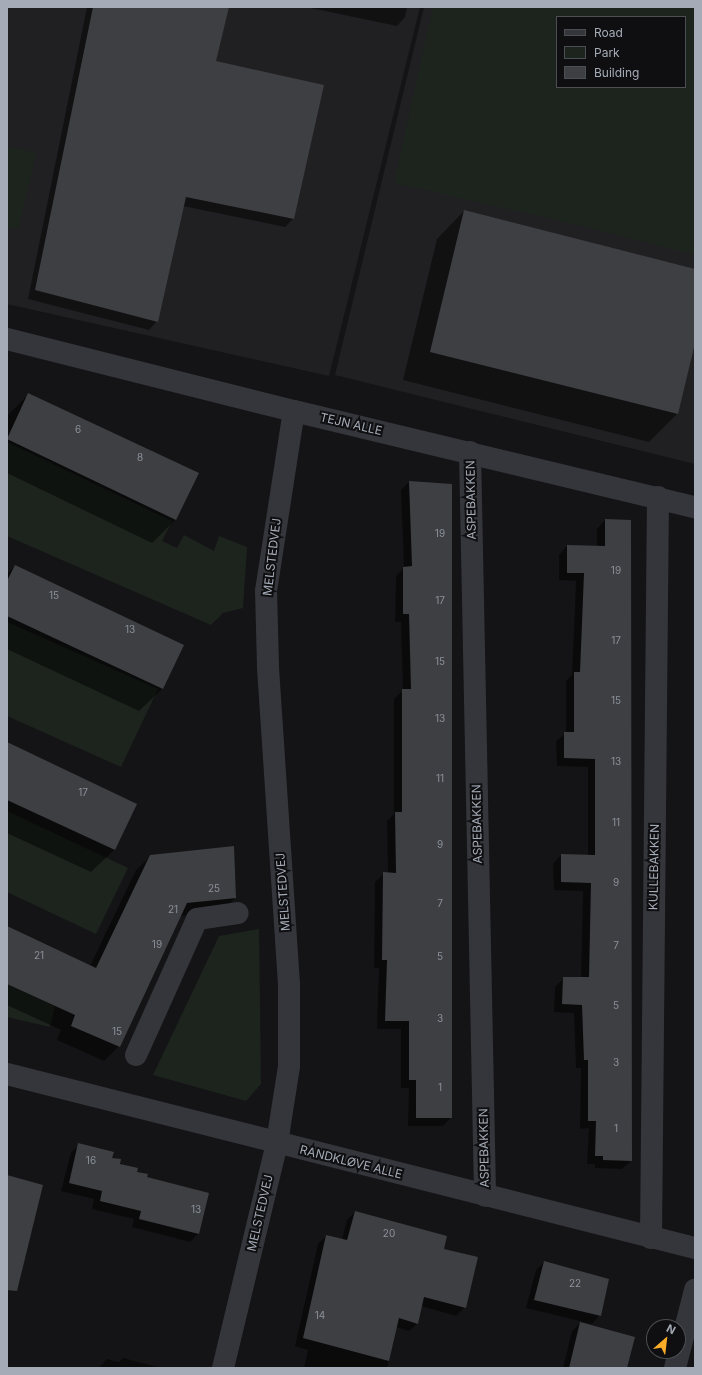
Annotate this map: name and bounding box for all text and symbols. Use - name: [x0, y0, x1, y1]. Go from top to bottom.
- legend: [556, 16, 686, 88]
- text: Road: [594, 25, 623, 40]
- text: Park: [594, 45, 620, 60]
- text: Building: [594, 65, 639, 80]
- street label: TEJN ALLE: [319, 410, 383, 438]
- house number: 6: [75, 424, 81, 436]
- house number: 8: [137, 452, 143, 464]
- street label: ASPEBAKKEN: [463, 460, 479, 540]
- street label: MELSTEDVEJ: [260, 517, 284, 597]
- house number: 19: [435, 528, 445, 540]
- house number: 19: [611, 565, 621, 577]
- house number: 15: [49, 590, 59, 602]
- house number: 17: [435, 595, 445, 607]
- house number: 13: [125, 624, 135, 636]
- house number: 17: [611, 635, 621, 647]
- house number: 15: [435, 656, 445, 668]
- house number: 15: [611, 695, 621, 707]
- house number: 13: [435, 713, 445, 725]
- house number: 13: [611, 756, 621, 768]
- house number: 11: [436, 773, 444, 785]
- street label: ASPEBAKKEN: [469, 784, 485, 864]
- house number: 17: [78, 787, 88, 799]
- house number: 11: [612, 817, 620, 829]
- street label: KULLEBAKKEN: [646, 824, 662, 910]
- house number: 9: [437, 839, 443, 851]
- street label: MELSTEDVEJ: [273, 853, 293, 931]
- house number: 9: [613, 877, 619, 889]
- house number: 25: [208, 883, 220, 895]
- house number: 7: [437, 898, 443, 910]
- house number: 21: [168, 904, 178, 916]
- house number: 19: [152, 939, 162, 951]
- house number: 7: [613, 940, 619, 952]
- house number: 21: [34, 950, 44, 962]
- house number: 5: [437, 951, 443, 963]
- house number: 5: [613, 1000, 619, 1012]
- house number: 3: [437, 1013, 443, 1025]
- house number: 15: [112, 1026, 122, 1038]
- house number: 3: [613, 1057, 619, 1069]
- house number: 1: [438, 1082, 442, 1094]
- street label: ASPEBAKKEN: [476, 1108, 492, 1188]
- house number: 1: [614, 1123, 618, 1135]
- street label: RANDKLØVE ALLE: [298, 1142, 404, 1182]
- house number: 16: [86, 1155, 96, 1167]
- street label: MELSTEDVEJ: [244, 1173, 276, 1253]
- house number: 13: [191, 1204, 201, 1216]
- house number: 20: [383, 1228, 395, 1240]
- house number: 22: [569, 1278, 581, 1290]
- house number: 14: [315, 1310, 325, 1322]
- north arrow: [646, 1319, 686, 1359]
- text: N: [664, 1321, 678, 1337]

